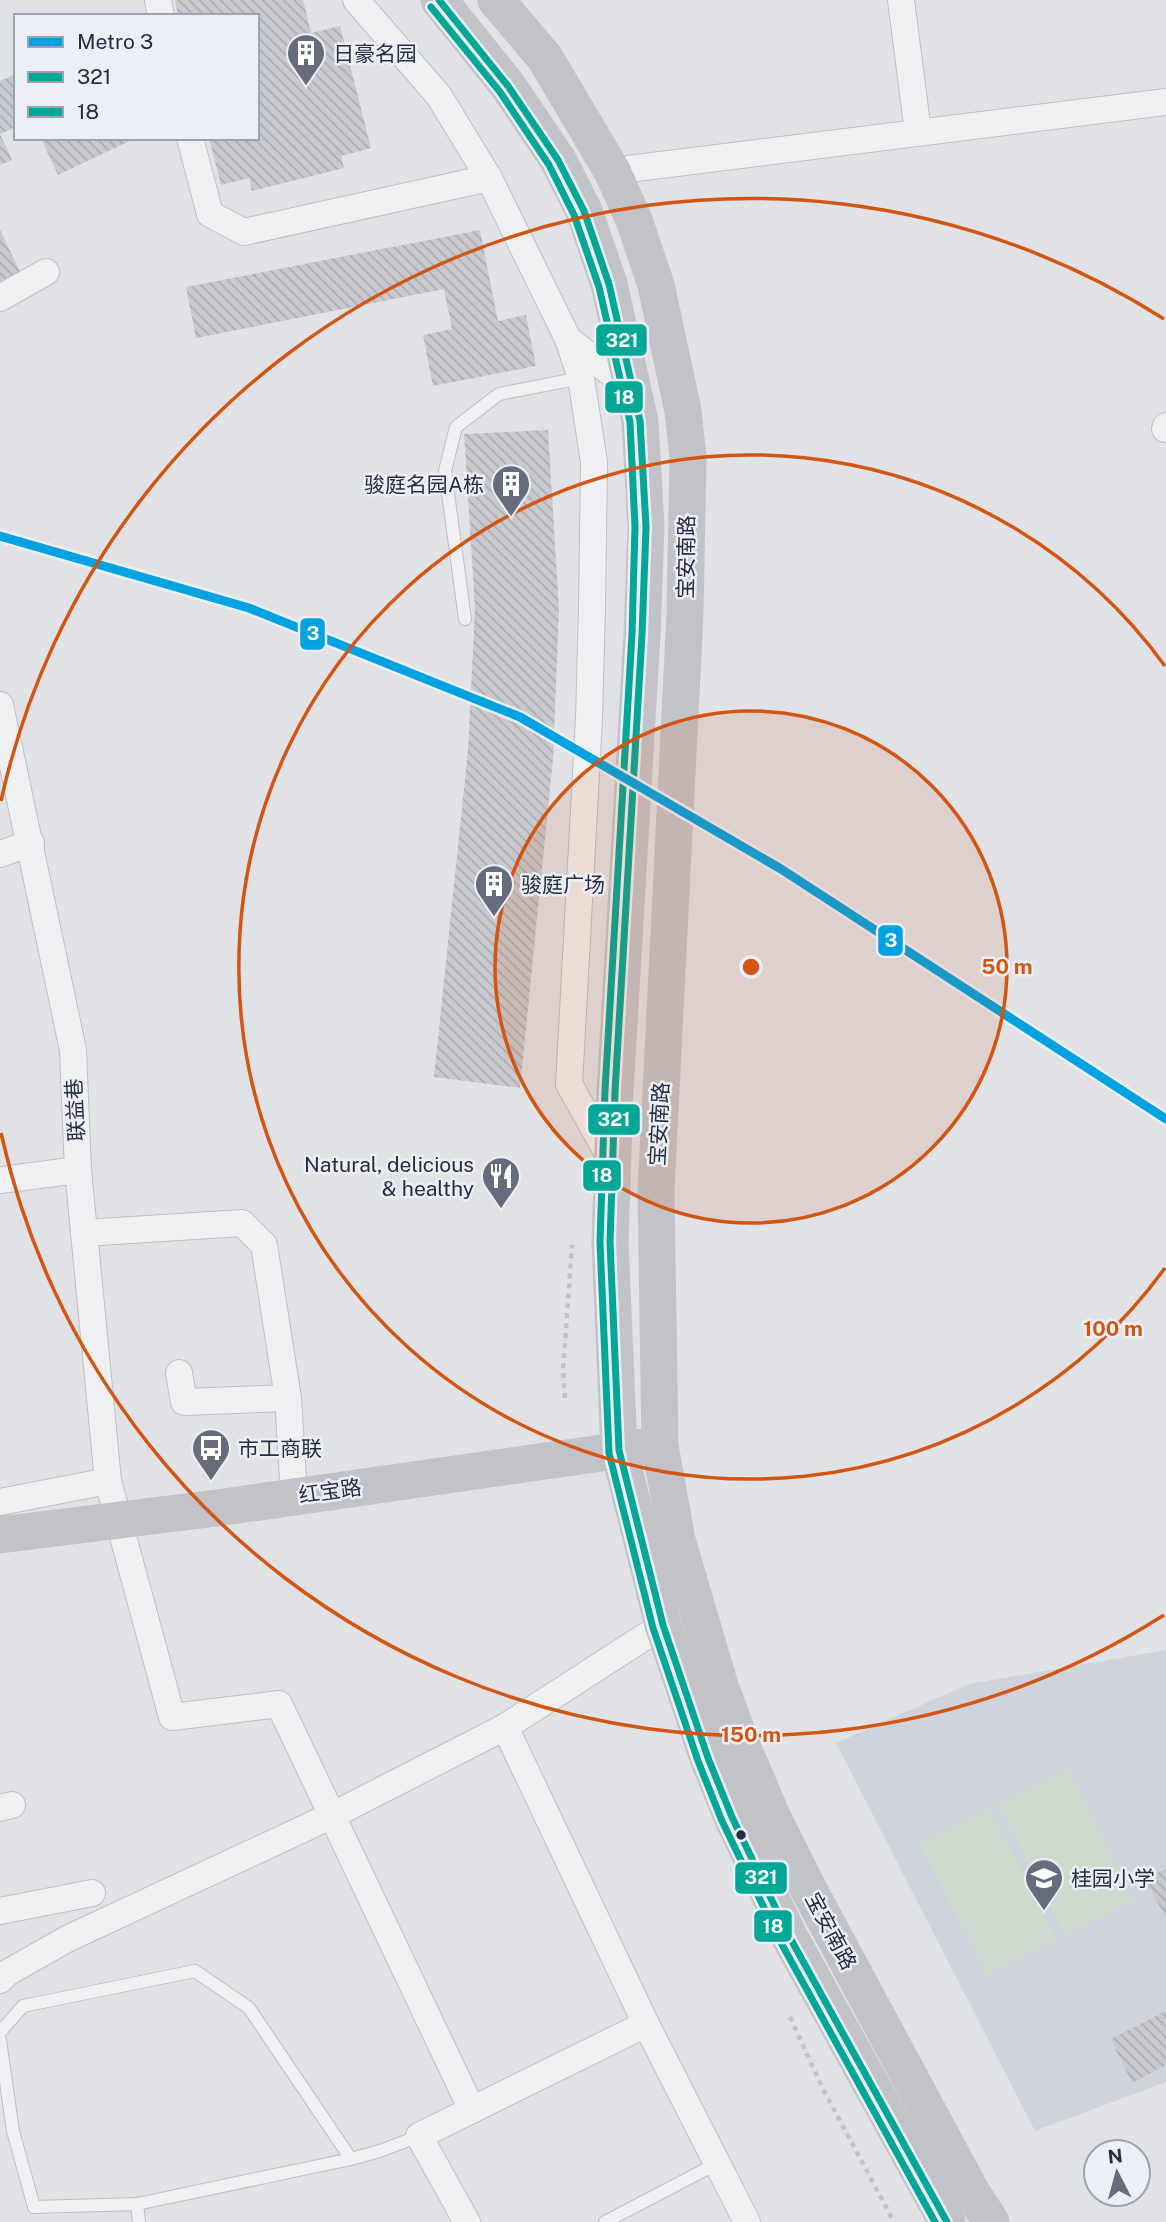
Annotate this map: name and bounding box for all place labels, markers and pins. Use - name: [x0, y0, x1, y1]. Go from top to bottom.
- building icon: 日豪名园: [285, 32, 327, 87]
- place label: 日豪名园: [333, 41, 417, 66]
- building icon: 骏庭名园A栋: [490, 463, 532, 518]
- place label: 骏庭名园A栋: [364, 472, 484, 497]
- building icon: 骏庭广场: [473, 863, 515, 918]
- place label: 骏庭广场: [521, 872, 605, 897]
- centre of rings: [739, 955, 763, 979]
- place label: Natural, delicious & healthy: [304, 1152, 474, 1201]
- restaurant icon: Natural, delicious & healthy: [480, 1155, 522, 1210]
- bus stop icon: 市工商联: [190, 1427, 232, 1482]
- place label: 市工商联: [238, 1436, 322, 1461]
- unlabelled marker: [734, 1828, 748, 1842]
- school or university icon: 桂园小学: [1023, 1857, 1065, 1912]
- place label: 桂园小学: [1071, 1866, 1155, 1891]

